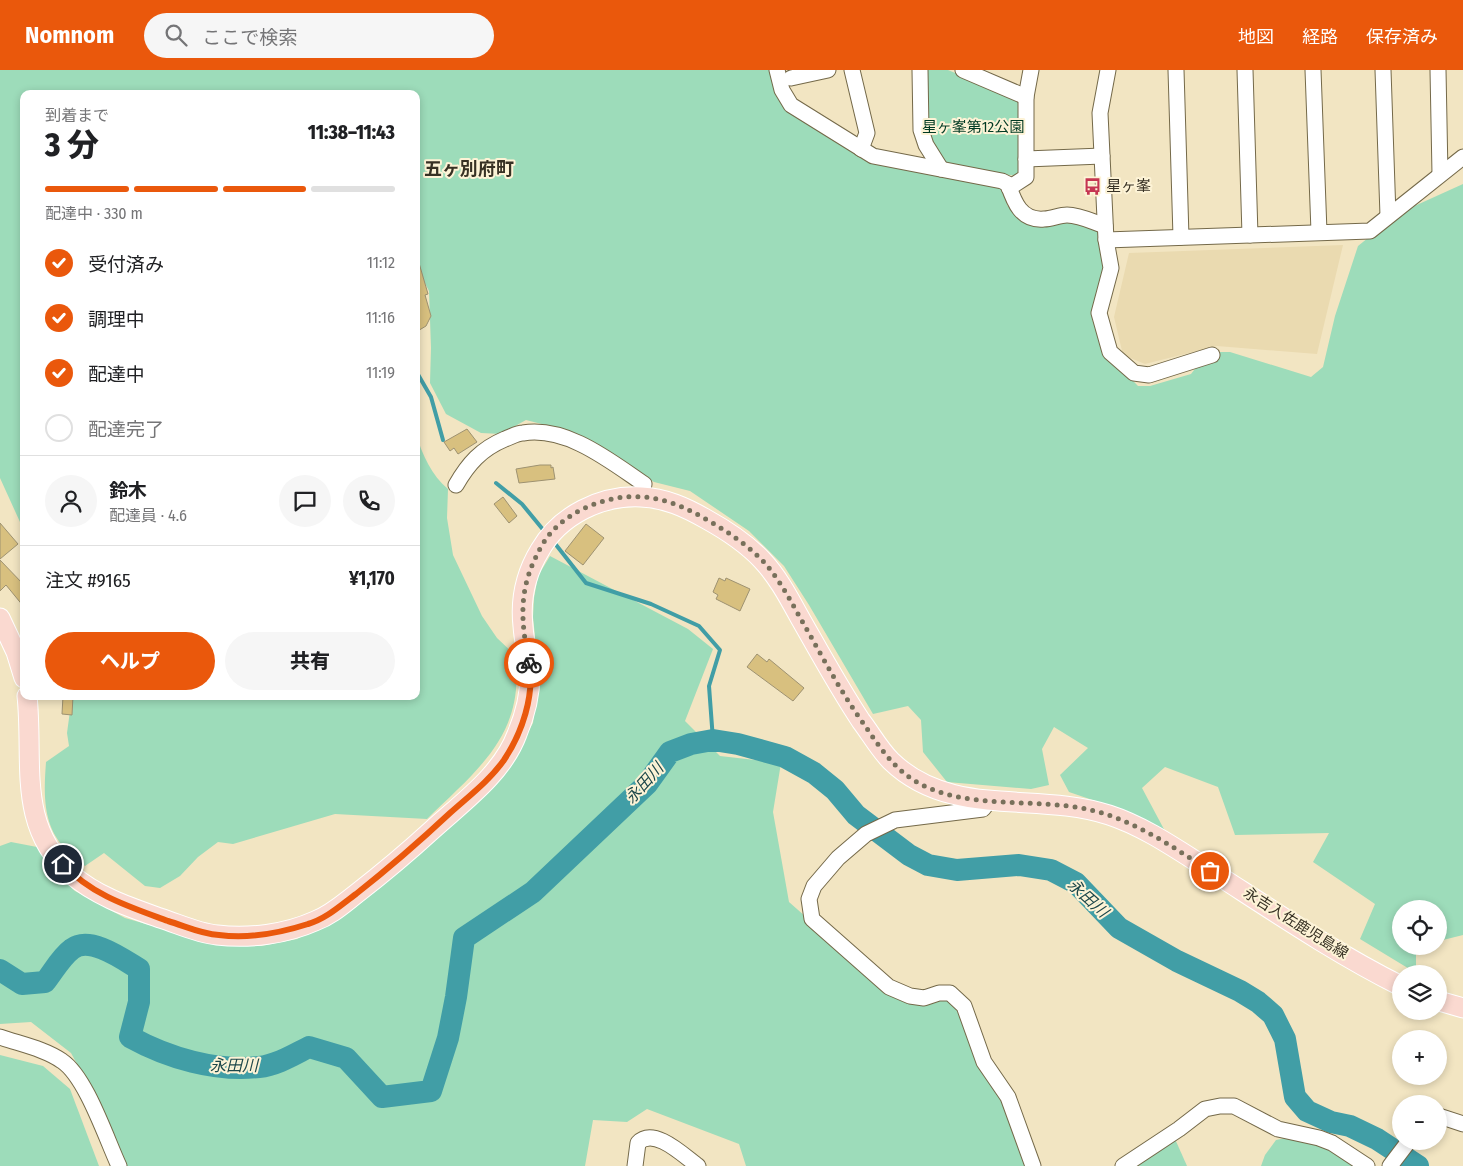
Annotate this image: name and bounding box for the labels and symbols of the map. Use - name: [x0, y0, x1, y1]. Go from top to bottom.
- park label: 星ヶ峯第12公園: [922, 118, 1024, 136]
- district label: 五ヶ別府町: [424, 158, 514, 180]
- bus stop icon: 星ヶ峯: [1082, 176, 1102, 196]
- place label: 星ヶ峯: [1106, 177, 1151, 195]
- courier: [504, 638, 554, 688]
- water label: 永田川: [621, 757, 668, 807]
- pin: [42, 843, 84, 885]
- pin: [1189, 850, 1231, 892]
- water label: 永田川: [1064, 875, 1114, 922]
- street label: 永吉入佐鹿児島線: [1240, 884, 1352, 962]
- water label: 永田川: [210, 1056, 260, 1075]

